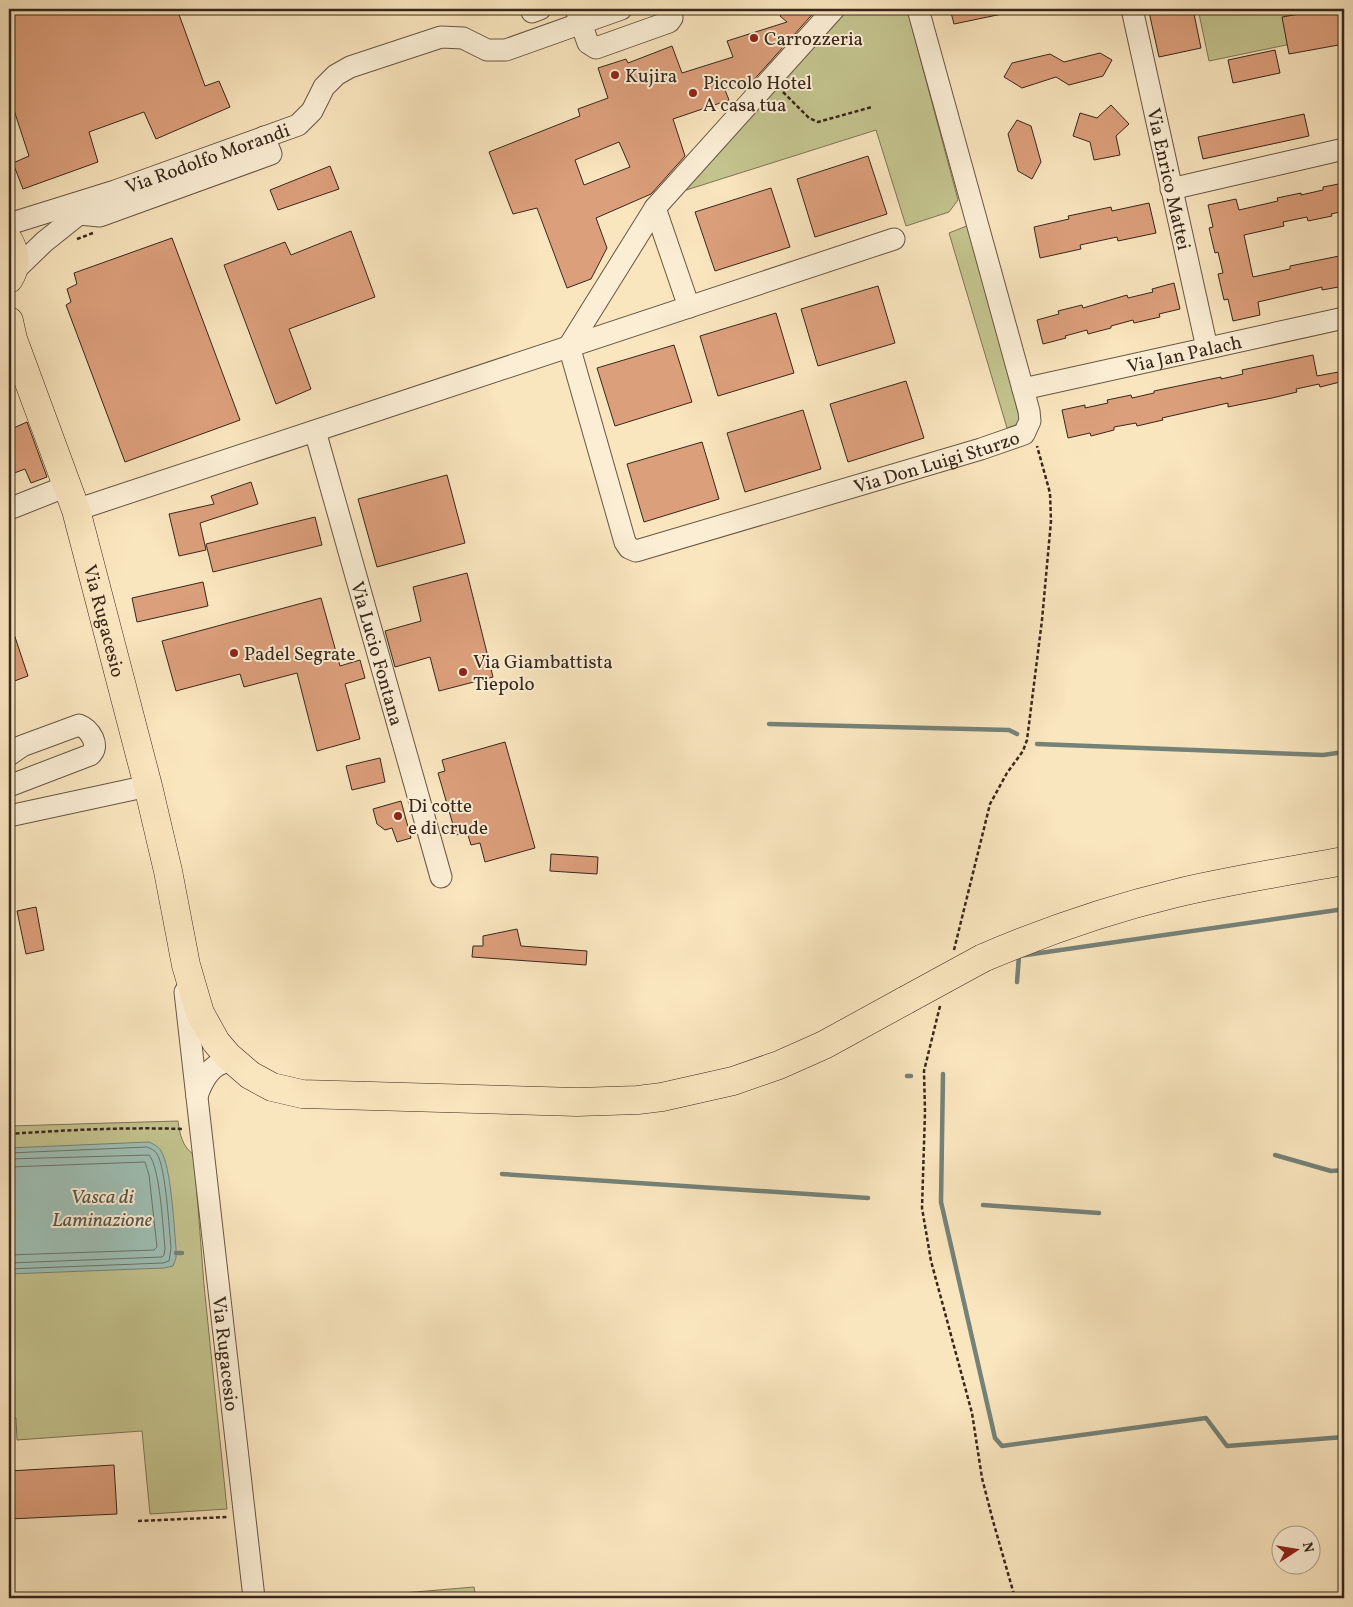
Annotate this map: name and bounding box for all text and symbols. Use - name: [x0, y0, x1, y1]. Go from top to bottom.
- place label: Carrozzeria: [764, 27, 863, 53]
- marker: Carrozzeria: [748, 32, 760, 44]
- place label: Kujira: [625, 64, 677, 90]
- marker: Kujira: [609, 69, 621, 81]
- place label: Piccolo Hotel A casa tua: [703, 71, 812, 119]
- marker: Piccolo Hotel A casa tua: [687, 87, 699, 99]
- street label: Via Enrico Mattei: [1139, 106, 1196, 253]
- street label: Via Rodolfo Morandi: [122, 118, 294, 201]
- street label: Via Jan Palach: [1125, 330, 1244, 381]
- street label: Via Don Luigi Sturzo: [851, 426, 1023, 501]
- street label: Via Rugacesio: [76, 562, 130, 680]
- street label: Via Lucio Fontana: [343, 579, 409, 729]
- place label: Padel Segrate: [244, 642, 356, 668]
- marker: Padel Segrate: [228, 647, 240, 659]
- place label: Via Giambattista Tiepolo: [473, 650, 613, 698]
- marker: Via Giambattista Tiepolo: [457, 666, 469, 678]
- place label: Di cotte e di crude: [408, 794, 488, 842]
- marker: Di cotte e di crude: [392, 810, 404, 822]
- water label: Vasca di Laminazione: [52, 1184, 153, 1235]
- street label: Via Rugacesio: [205, 1295, 244, 1413]
- north arrow: [1270, 1524, 1320, 1574]
- text: N: [1297, 1541, 1318, 1555]

